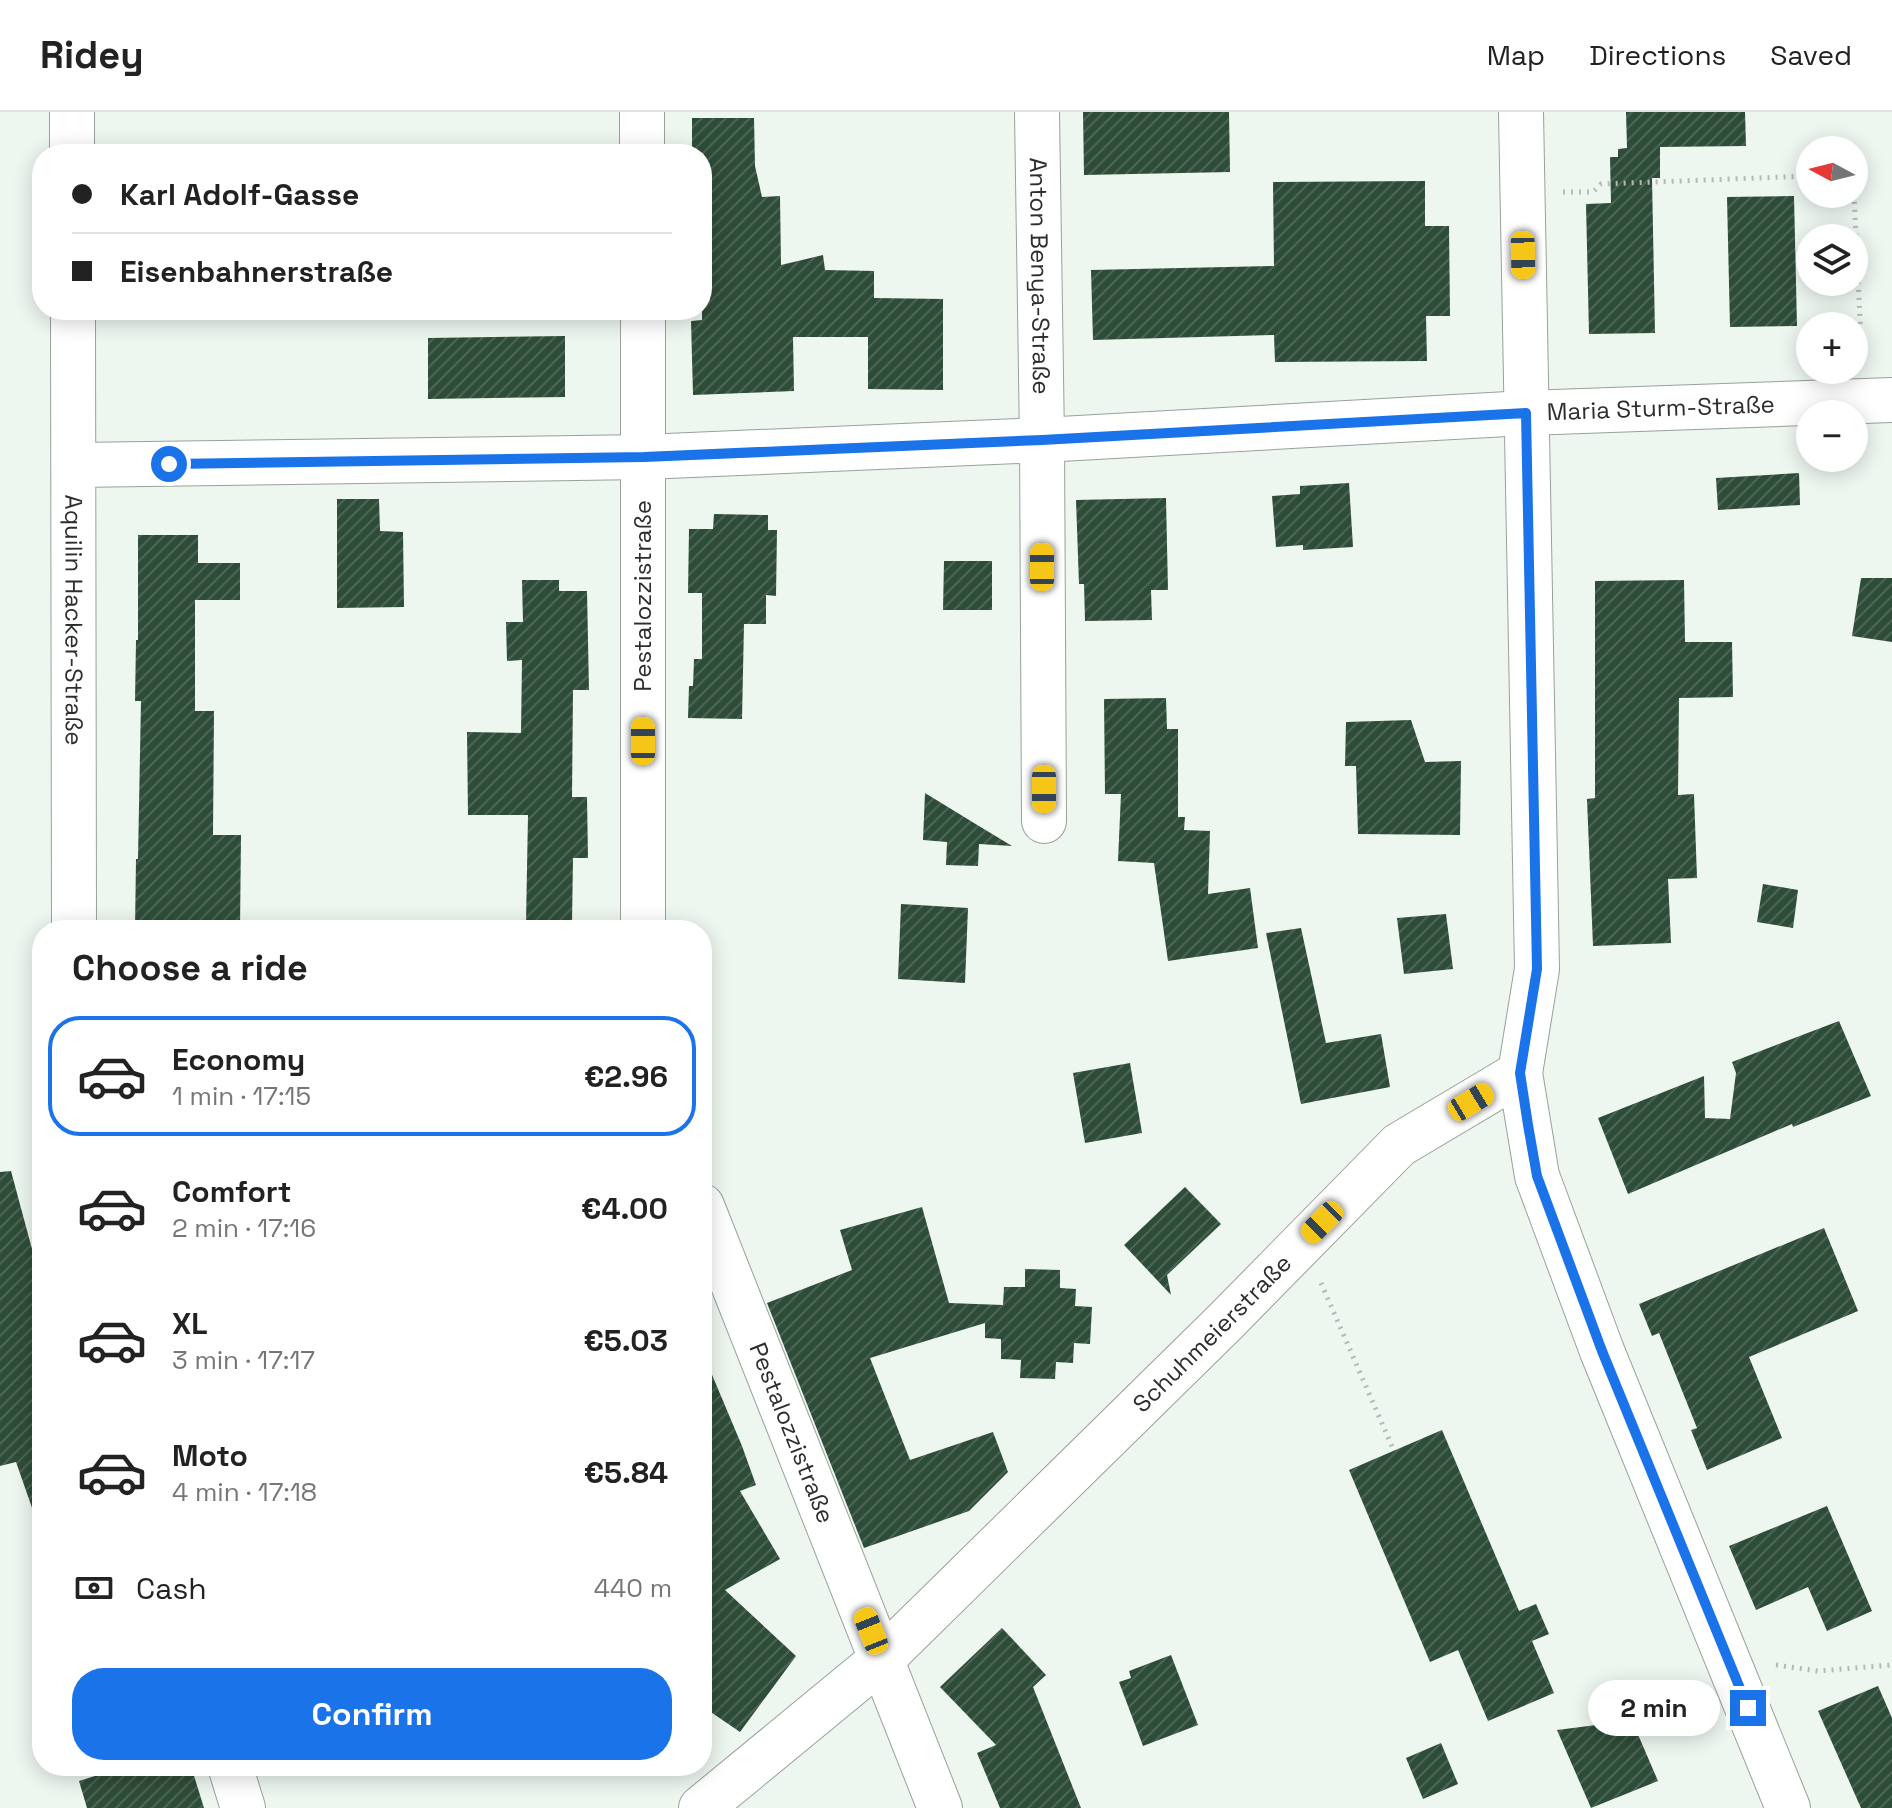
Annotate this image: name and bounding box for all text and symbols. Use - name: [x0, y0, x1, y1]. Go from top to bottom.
- text: Ridey: [40, 31, 144, 79]
- text: Map: [1487, 37, 1545, 73]
- text: Directions: [1589, 37, 1726, 73]
- text: Saved: [1770, 37, 1852, 73]
- north arrow: [1796, 136, 1868, 208]
- map controls: [1796, 136, 1868, 472]
- street label: Anton Benya-Straße: [1023, 157, 1057, 395]
- text: Karl Adolf-Gasse: [120, 175, 359, 214]
- button: layers: [1796, 224, 1868, 296]
- car: [1511, 231, 1535, 279]
- text: Eisenbahnerstraße: [120, 252, 393, 291]
- button: +: [1796, 312, 1868, 384]
- street label: Maria Sturm-Straße: [1546, 388, 1775, 427]
- button: −: [1796, 400, 1868, 472]
- route start: [151, 446, 187, 482]
- street label: Aquilin Hacker-Straße: [58, 494, 90, 746]
- street label: Pestalozzistraße: [627, 500, 658, 692]
- car: [1030, 543, 1054, 591]
- car: [631, 717, 655, 765]
- car: [1032, 765, 1056, 813]
- text: Choose a ride: [72, 945, 308, 991]
- icon: car: [76, 1040, 148, 1112]
- text: Economy: [172, 1040, 305, 1079]
- text: €2.96: [584, 1057, 668, 1096]
- text: 1 min · 17:15: [172, 1079, 311, 1113]
- car: [1444, 1079, 1498, 1125]
- icon: car: [76, 1172, 148, 1244]
- text: Comfort: [172, 1172, 291, 1211]
- text: €4.00: [581, 1189, 668, 1228]
- car: [1297, 1197, 1347, 1247]
- text: 2 min · 17:16: [172, 1211, 316, 1245]
- street label: Schuhmeierstraße: [1126, 1248, 1298, 1419]
- icon: car: [76, 1304, 148, 1376]
- text: XL: [172, 1304, 208, 1343]
- text: €5.03: [583, 1321, 668, 1360]
- street label: Pestalozzistraße: [742, 1338, 842, 1528]
- text: 3 min · 17:17: [172, 1343, 315, 1377]
- icon: car: [76, 1436, 148, 1508]
- text: Moto: [172, 1436, 248, 1475]
- text: €5.84: [584, 1453, 668, 1492]
- text: 4 min · 17:18: [172, 1475, 317, 1509]
- icon: cash: [72, 1566, 116, 1610]
- text: Cash: [136, 1569, 207, 1608]
- text: 440 m: [594, 1571, 672, 1605]
- car: [851, 1604, 891, 1658]
- button: Confirm: [72, 1668, 672, 1760]
- callout: 2 min: [1588, 1680, 1720, 1736]
- route end: [1730, 1690, 1766, 1726]
- text: 2 min: [1620, 1691, 1688, 1725]

